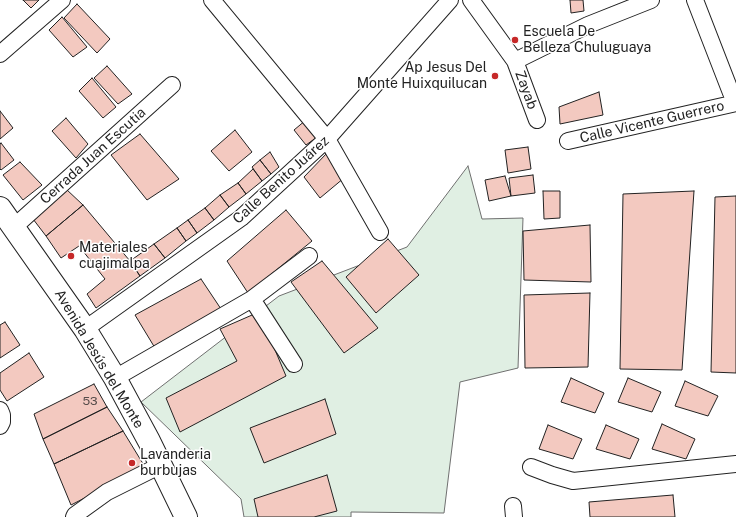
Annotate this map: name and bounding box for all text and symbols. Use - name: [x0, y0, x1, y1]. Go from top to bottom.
- place label: Escuela De Belleza Chuluguaya: [523, 24, 651, 56]
- marker: Escuela De Belleza Chuluguaya: [510, 35, 520, 45]
- place label: Ap Jesus Del Monte Huixquilucan: [357, 60, 487, 92]
- street label: Zayab: [511, 68, 541, 112]
- marker: Ap Jesus Del Monte Huixquilucan: [490, 71, 500, 81]
- street label: Calle Vicente Guerrero: [578, 97, 726, 147]
- street label: Cerrada Juan Escutia: [37, 104, 149, 208]
- street label: Calle Benito Juárez: [230, 133, 332, 227]
- place label: Materiales cuajimalpa: [79, 240, 150, 272]
- marker: Materiales cuajimalpa: [66, 251, 76, 261]
- street label: Avenida Jesús del Monte: [51, 286, 147, 432]
- house number: 53: [82, 394, 98, 408]
- place label: Lavanderia burbujas: [140, 447, 211, 480]
- marker: Lavanderia burbujas: [127, 458, 137, 468]

